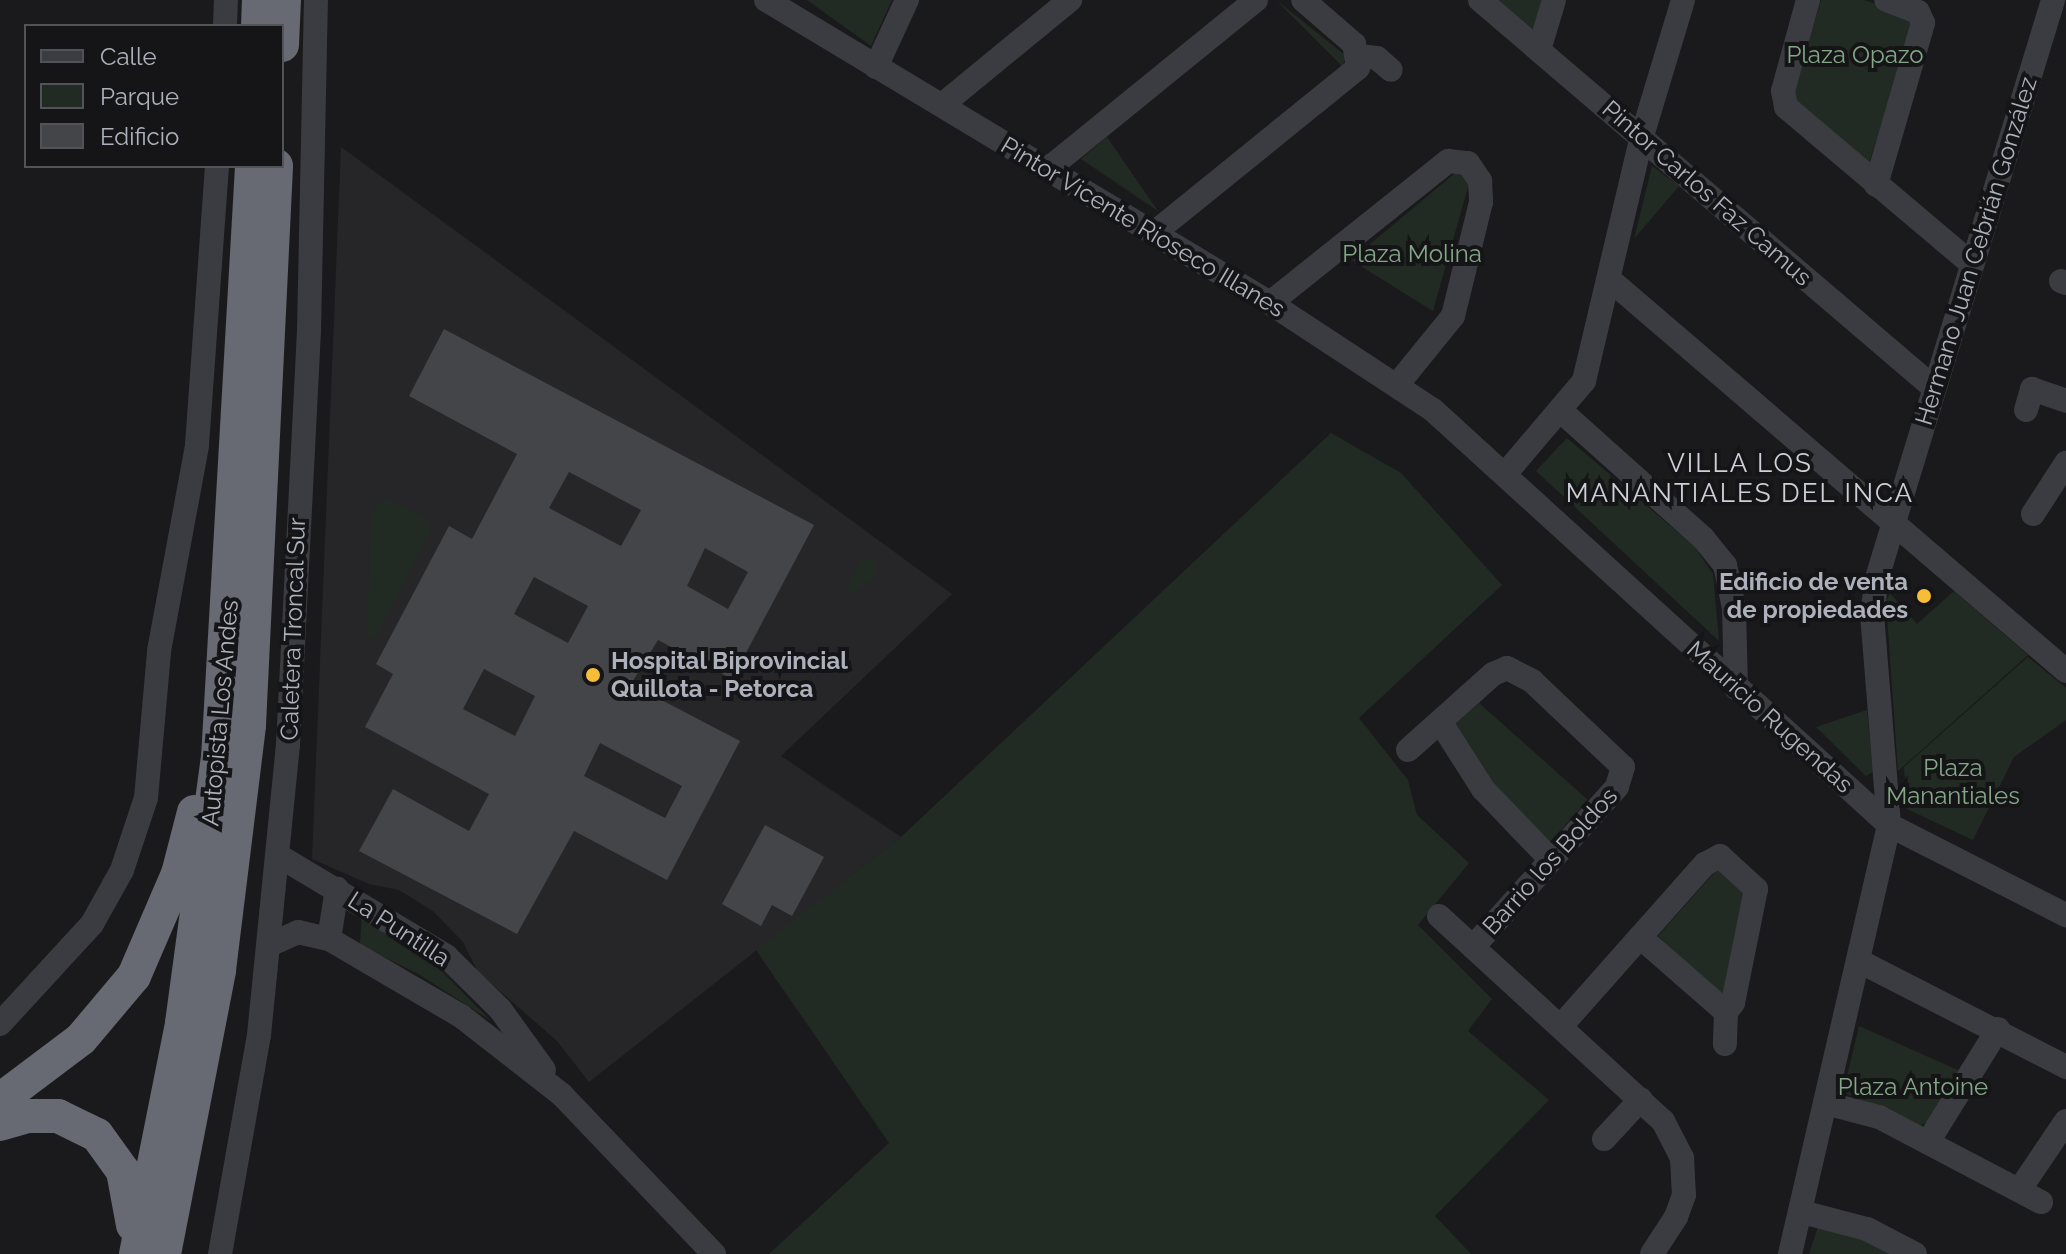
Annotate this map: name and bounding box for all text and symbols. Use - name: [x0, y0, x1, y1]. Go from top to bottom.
- legend: [24, 24, 284, 168]
- park label: Plaza Opazo: [1786, 41, 1924, 69]
- text: Calle: [100, 42, 157, 71]
- street label: Hermano Juan Cebrián González: [1909, 73, 2043, 429]
- text: Parque: [100, 82, 179, 111]
- street label: Pintor Carlos Faz Camus: [1596, 94, 1818, 292]
- text: Edificio: [100, 122, 179, 151]
- street label: Pintor Vicente Rioseco Illanes: [995, 130, 1291, 324]
- park label: Plaza Molina: [1342, 240, 1482, 268]
- district label: VILLA LOS MANANTIALES DEL INCA: [1565, 448, 1915, 510]
- street label: Caletera Troncal Sur: [275, 516, 311, 742]
- place label: Edificio de venta de propiedades: [1718, 568, 1908, 624]
- marker: Edificio de venta de propiedades: [1915, 587, 1933, 605]
- street label: Autopista Los Andes: [196, 598, 244, 828]
- street label: Mauricio Rugendas: [1681, 635, 1859, 799]
- place label: Hospital Biprovincial Quillota - Petorca: [611, 647, 849, 703]
- marker: Hospital Biprovincial Quillota - Petorca: [582, 664, 604, 686]
- park label: Plaza Manantiales: [1886, 754, 2020, 810]
- street label: Barrio los Boldos: [1477, 782, 1623, 940]
- street label: La Puntilla: [343, 885, 455, 973]
- park label: Plaza Antoine: [1837, 1073, 1989, 1101]

